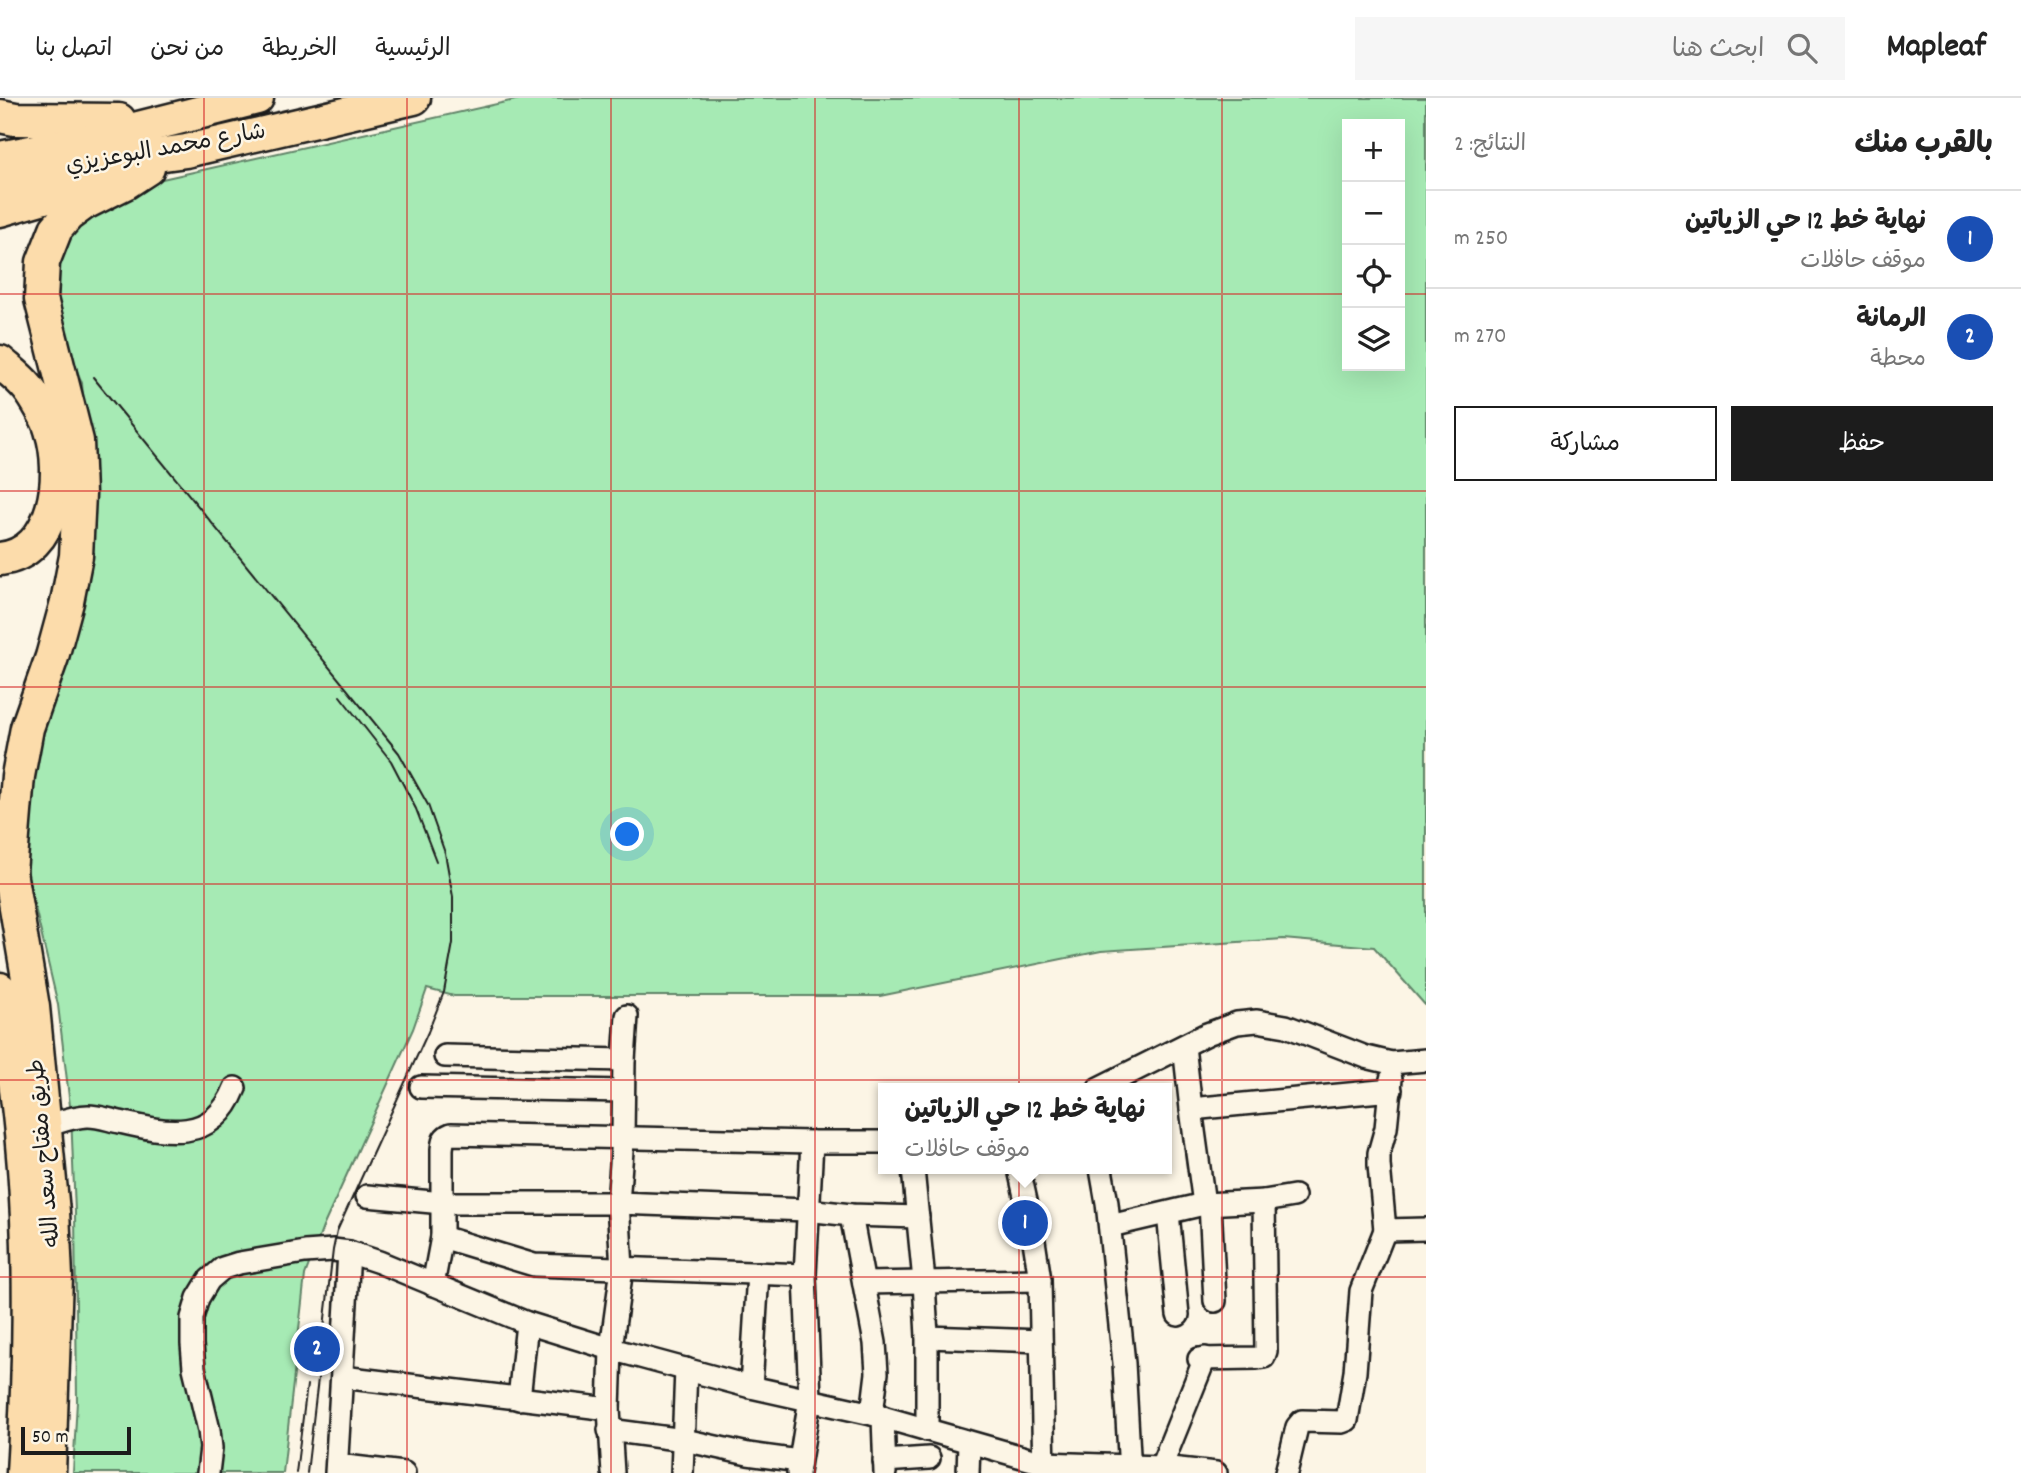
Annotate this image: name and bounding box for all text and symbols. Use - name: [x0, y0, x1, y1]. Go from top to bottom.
- search box: [1355, 17, 1845, 80]
- text: Mapleaf: [1887, 25, 1986, 72]
- icon: search: [1783, 29, 1821, 67]
- text: ابحث هنا: [1672, 32, 1765, 69]
- text: اتصل بنا: [35, 33, 112, 67]
- text: من نحن: [150, 33, 224, 67]
- text: الخريطة: [262, 33, 337, 67]
- text: الرئيسية: [375, 33, 451, 67]
- street label: شارع محمد البوعزيزي: [63, 116, 269, 184]
- map controls: [1342, 119, 1405, 371]
- button: +: [1342, 119, 1405, 182]
- text: بالقرب منك: [1855, 125, 1993, 168]
- text: النتائج: 2: [1454, 129, 1526, 162]
- button: −: [1342, 182, 1405, 245]
- text: نهاية خط 12 حي الزياتين: [1685, 204, 1926, 241]
- text: 250 m: [1454, 223, 1508, 256]
- text: 1: [1967, 223, 1973, 256]
- button: locate: [1342, 245, 1405, 308]
- text: موقف حافلات: [1800, 246, 1926, 279]
- text: الرمانة: [1856, 302, 1926, 339]
- button: layers: [1342, 308, 1405, 371]
- text: 270 m: [1454, 321, 1507, 354]
- text: 2: [1965, 321, 1975, 354]
- text: محطة: [1870, 344, 1926, 377]
- button: مشاركة: [1454, 406, 1717, 481]
- button: حفظ: [1731, 406, 1993, 481]
- your location: [610, 817, 644, 851]
- street label: طريق مفتاح سعد الله: [21, 1057, 71, 1249]
- popup: [878, 1083, 1172, 1174]
- text: نهاية خط 12 حي الزياتين: [905, 1093, 1145, 1130]
- text: موقف حافلات: [905, 1135, 1030, 1168]
- pin: 1: [1002, 1197, 1048, 1249]
- pin: 2: [294, 1323, 340, 1375]
- scale bar: [21, 1424, 131, 1456]
- text: 50 m: [32, 1425, 69, 1452]

